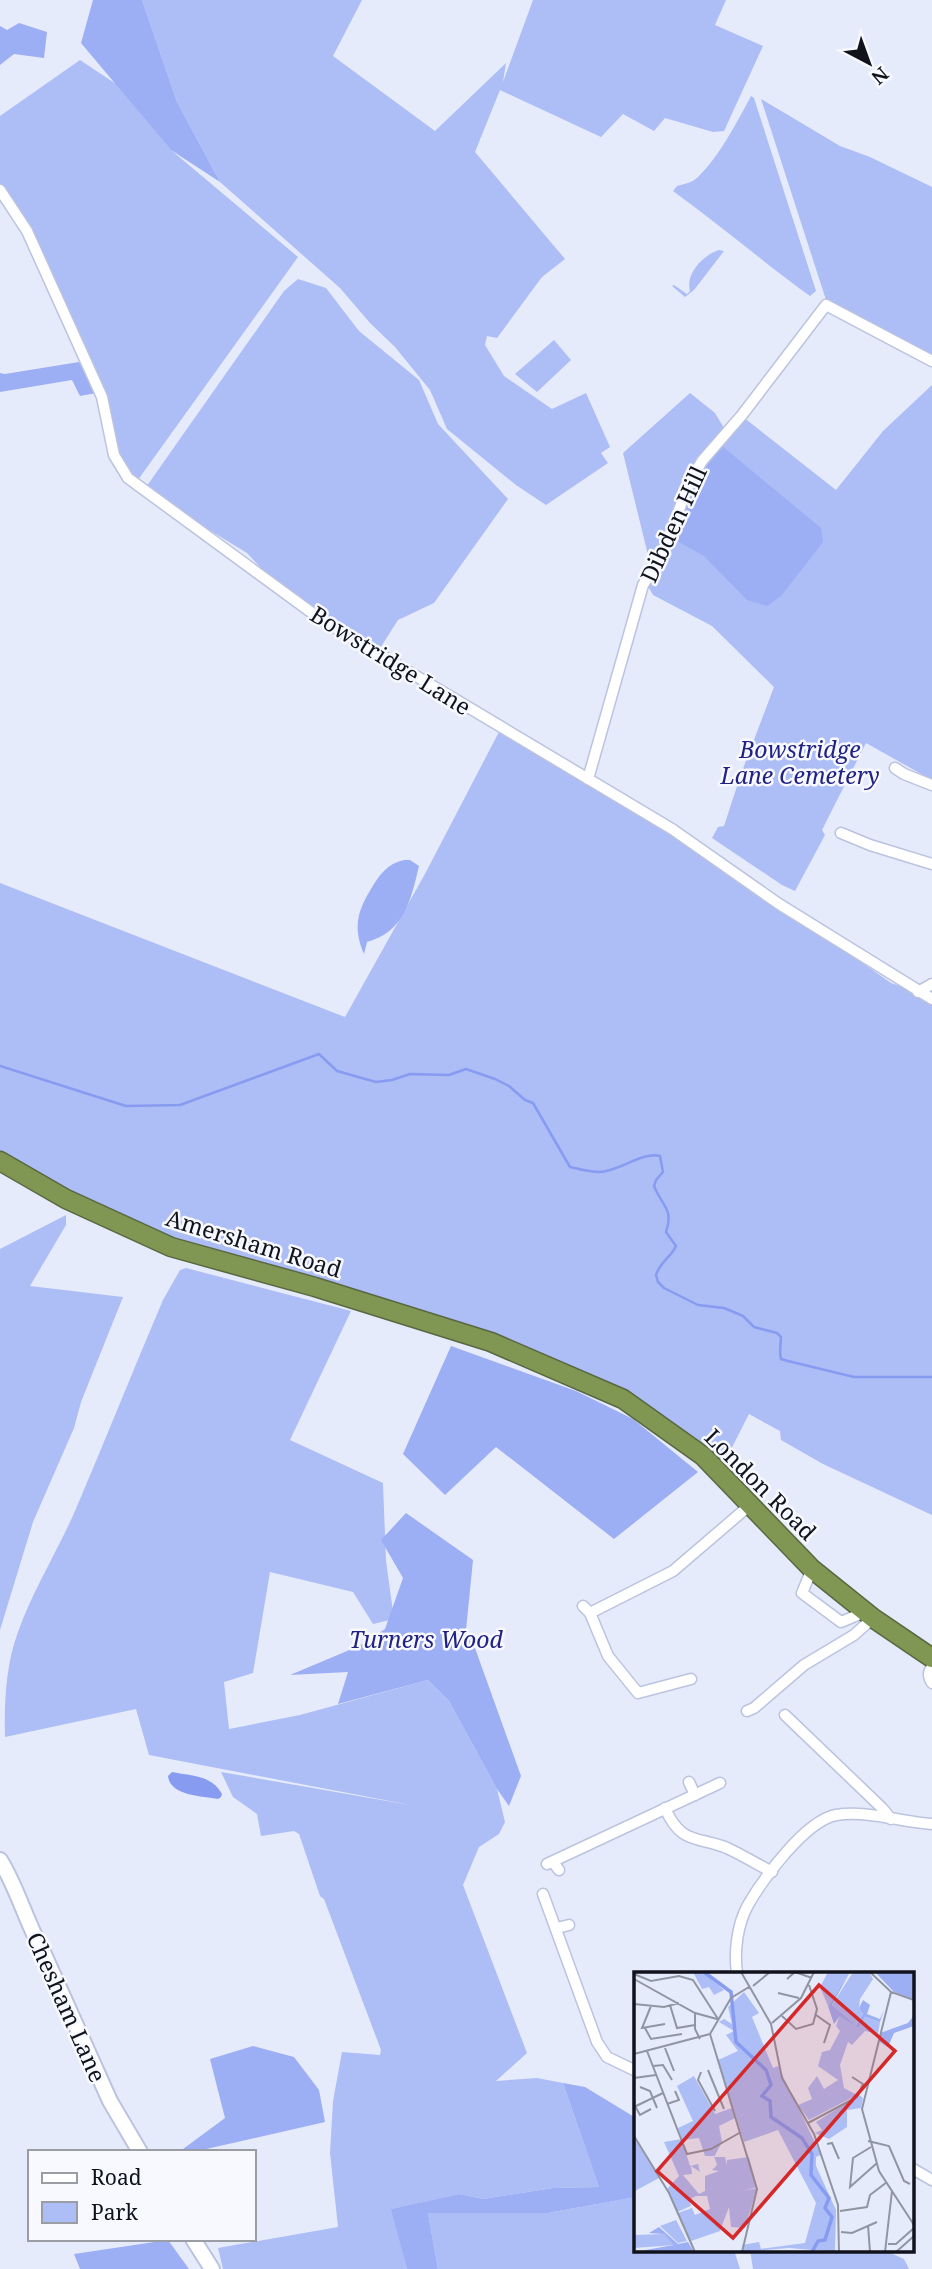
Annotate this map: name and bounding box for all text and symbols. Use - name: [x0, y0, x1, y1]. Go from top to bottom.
- north arrow: [834, 28, 904, 98]
- text: N: [866, 61, 894, 91]
- street label: Dibden Hill: [632, 460, 714, 588]
- street label: Bowstridge Lane: [304, 598, 478, 722]
- park label: Bowstridge Lane Cemetery: [719, 733, 880, 791]
- street label: Amersham Road: [162, 1201, 346, 1285]
- street label: London Road: [698, 1421, 824, 1547]
- park label: Turners Wood: [349, 1623, 503, 1655]
- street label: Chesham Lane: [20, 1927, 114, 2087]
- inset map: [634, 1972, 914, 2252]
- legend: [28, 2150, 256, 2241]
- text: Road: [91, 2163, 142, 2191]
- text: Park: [91, 2198, 138, 2226]

